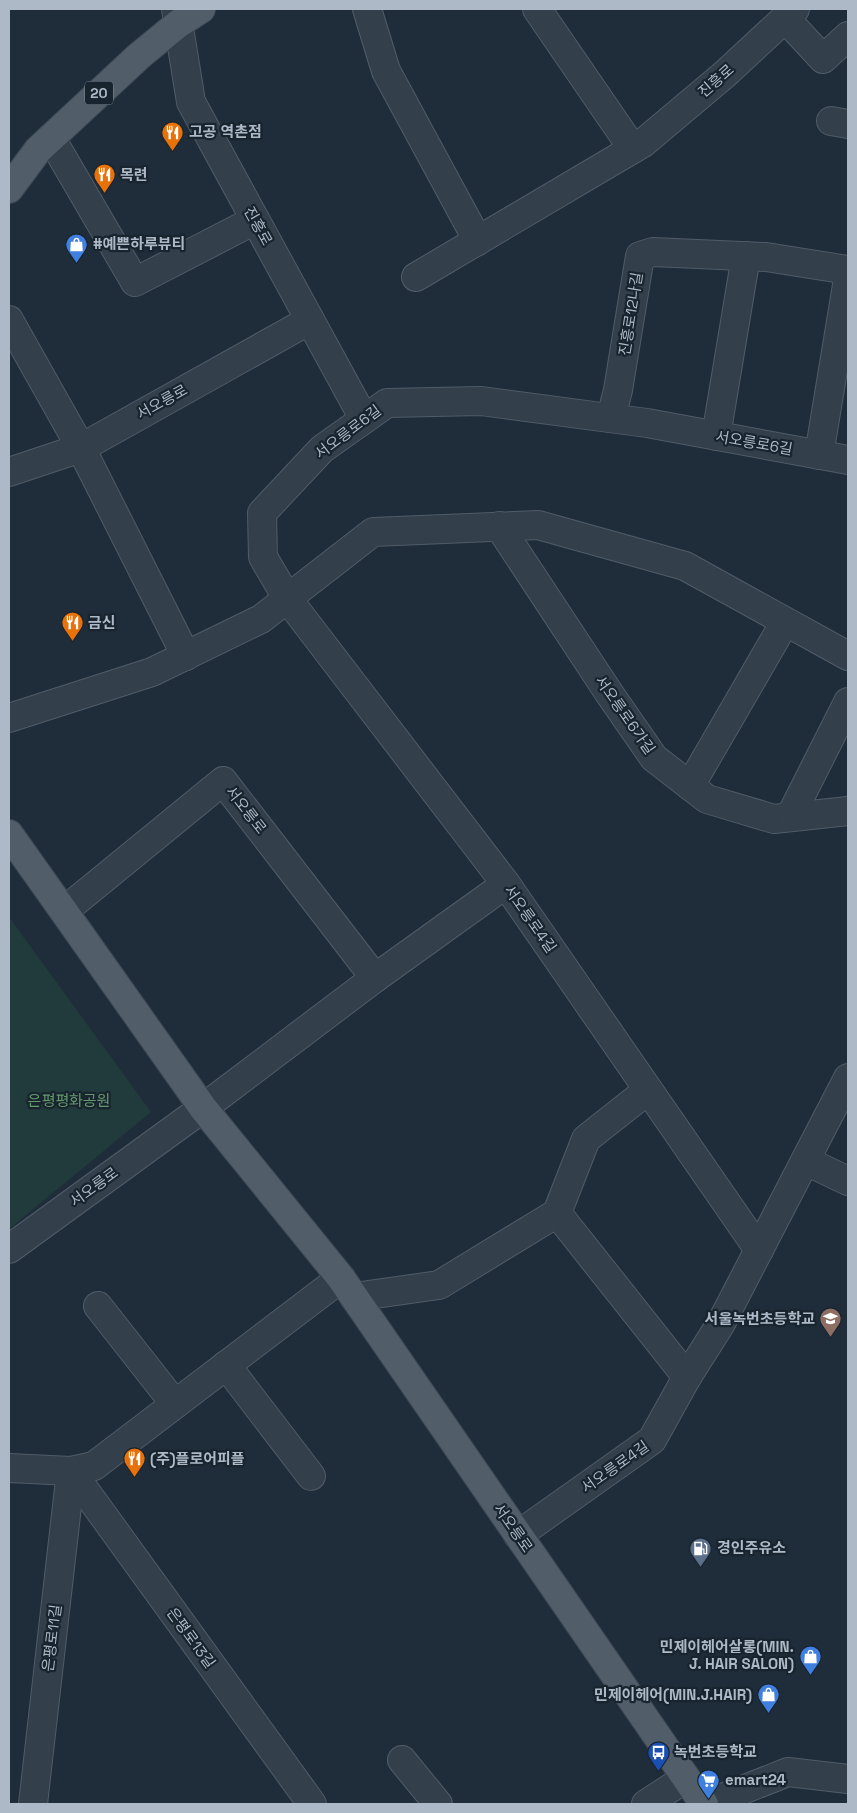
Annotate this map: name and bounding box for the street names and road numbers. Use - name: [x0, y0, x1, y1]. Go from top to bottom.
- street label: 진흥로: [694, 60, 738, 101]
- road number: 20: [85, 82, 113, 105]
- street label: 진흥로: [240, 203, 277, 248]
- street label: 진흥로12나길: [615, 271, 646, 357]
- street label: 서오릉로: [133, 380, 191, 423]
- street label: 서오릉로6길: [311, 400, 385, 463]
- street label: 서오릉로6길: [714, 426, 794, 459]
- street label: 서오릉로6가길: [591, 672, 660, 758]
- street label: 서오릉로: [222, 782, 271, 837]
- street label: 서오릉로4길: [500, 881, 561, 956]
- street label: 서오릉로: [66, 1163, 122, 1211]
- street label: 서오릉로4길: [577, 1436, 652, 1497]
- street label: 서오릉로: [490, 1500, 537, 1556]
- street label: 은평로11길: [38, 1603, 65, 1673]
- street label: 은평로13길: [163, 1604, 220, 1672]

